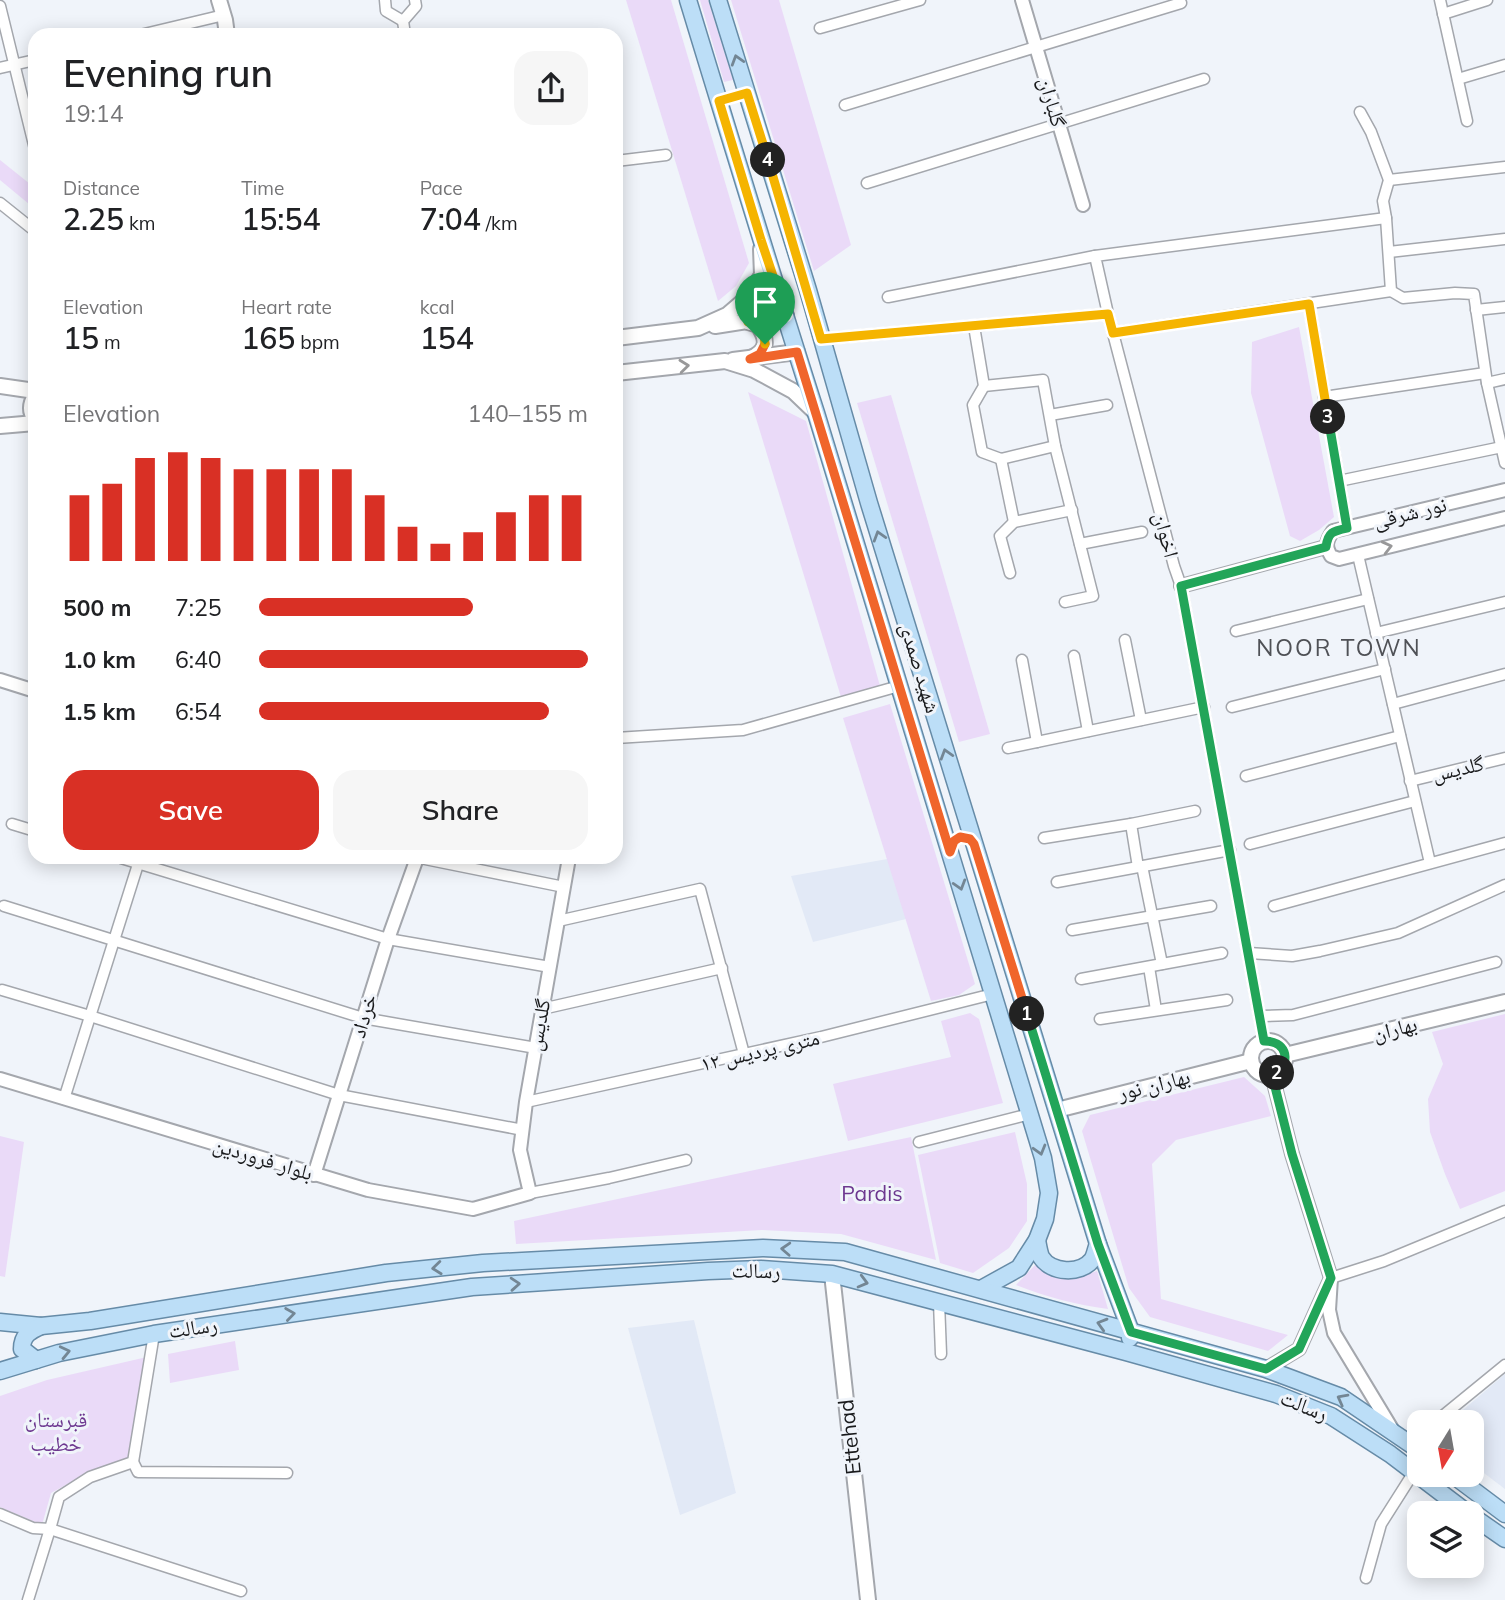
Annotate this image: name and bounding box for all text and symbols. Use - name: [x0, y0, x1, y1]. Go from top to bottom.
- text: Evening run: [63, 49, 273, 97]
- button: share: [514, 51, 588, 125]
- one-way arrow: [731, 55, 746, 67]
- street label: گلباران: [1033, 74, 1073, 130]
- text: 19:14: [63, 99, 123, 128]
- pin: 4: [750, 142, 786, 178]
- text: 4: [762, 147, 773, 171]
- text: Distance: [63, 176, 140, 200]
- text: Time: [241, 176, 284, 200]
- text: Pace: [420, 176, 463, 200]
- text: 2.25: [63, 200, 124, 238]
- text: 15:54: [241, 200, 320, 238]
- text: 7:04: [420, 200, 481, 238]
- text: km: [124, 211, 156, 235]
- text: /km: [481, 211, 518, 235]
- pin: [735, 272, 795, 344]
- icon: arrive: [746, 283, 784, 321]
- text: Elevation: [63, 295, 143, 319]
- text: Heart rate: [241, 295, 332, 319]
- text: kcal: [420, 295, 454, 319]
- text: 15: [63, 319, 99, 357]
- text: 165: [241, 319, 295, 357]
- text: 154: [420, 319, 474, 357]
- text: m: [99, 330, 121, 354]
- text: bpm: [295, 330, 340, 354]
- one-way arrow: [678, 358, 690, 373]
- text: Elevation: [63, 399, 160, 428]
- text: 140–155 m: [467, 399, 588, 428]
- pin: 3: [1310, 400, 1346, 434]
- text: 3: [1322, 404, 1333, 428]
- street label: نور شرقی: [1370, 490, 1449, 535]
- street label: اخوان: [1149, 509, 1185, 560]
- one-way arrow: [873, 531, 888, 543]
- one-way arrow: [1381, 541, 1393, 555]
- text: 500 m: [63, 593, 131, 622]
- text: 7:25: [175, 593, 222, 622]
- street label: شهید صمدی: [895, 619, 947, 716]
- district label: NOOR TOWN: [1256, 633, 1422, 662]
- text: 1.0 km: [63, 645, 136, 674]
- text: 6:40: [175, 645, 222, 674]
- text: 1.5 km: [63, 697, 136, 726]
- text: 6:54: [175, 697, 222, 726]
- one-way arrow: [940, 748, 955, 760]
- street label: گلدیس: [1429, 749, 1487, 788]
- button: Save: [63, 770, 319, 850]
- button: Share: [333, 770, 588, 850]
- one-way arrow: [951, 879, 966, 891]
- street label: خرداد: [344, 991, 382, 1041]
- street label: گلدیس: [521, 996, 556, 1053]
- pin: 1: [1010, 996, 1044, 1032]
- text: 1: [1021, 1001, 1032, 1025]
- street label: بهاران: [1370, 1010, 1419, 1046]
- street label: ۱۲ متری پردیس: [698, 1024, 822, 1077]
- pin: 2: [1260, 1056, 1294, 1090]
- text: 2: [1271, 1060, 1282, 1084]
- street label: بهاران نور: [1114, 1063, 1193, 1106]
- street label: بلوار فروردین: [210, 1131, 316, 1186]
- one-way arrow: [1032, 1143, 1047, 1155]
- park label: Pardis: [841, 1180, 903, 1206]
- one-way arrow: [781, 1242, 792, 1257]
- street label: رسالت: [731, 1257, 781, 1283]
- one-way arrow: [431, 1260, 442, 1275]
- one-way arrow: [857, 1274, 869, 1288]
- one-way arrow: [510, 1277, 521, 1292]
- one-way arrow: [284, 1306, 296, 1321]
- street label: رسالت: [167, 1311, 219, 1343]
- one-way arrow: [1096, 1317, 1108, 1332]
- one-way arrow: [59, 1345, 71, 1360]
- street label: رسالت: [1277, 1384, 1332, 1426]
- one-way arrow: [1337, 1394, 1349, 1407]
- street label: Ettehad: [832, 1398, 866, 1476]
- park label: قبرستان خطیب: [25, 1406, 87, 1456]
- north arrow: [1407, 1410, 1484, 1488]
- map controls: [1407, 1410, 1484, 1578]
- button: layers: [1407, 1501, 1484, 1578]

